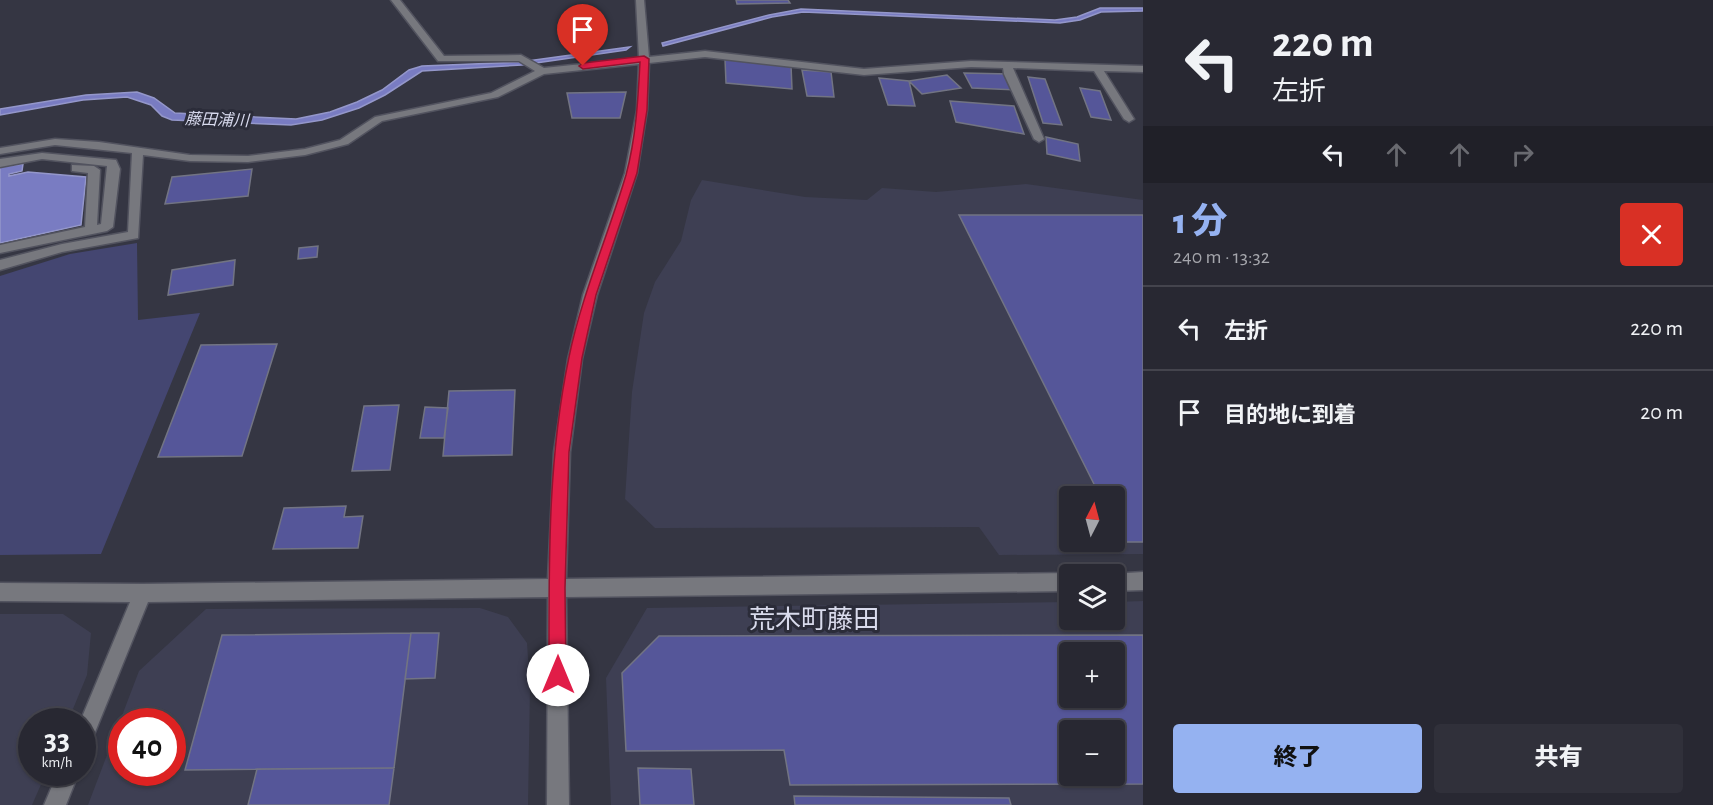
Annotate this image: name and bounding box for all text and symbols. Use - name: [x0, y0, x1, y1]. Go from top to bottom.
- pin: [557, 4, 608, 66]
- icon: arrive: [566, 13, 599, 46]
- text: 220 m: [1272, 22, 1374, 64]
- icon: left: [1173, 24, 1251, 102]
- text: 左折: [1272, 78, 1326, 105]
- water label: 藤田浦川: [185, 110, 251, 129]
- icon: left: [1317, 138, 1350, 171]
- icon: ahead: [1380, 138, 1413, 171]
- icon: ahead: [1443, 138, 1476, 171]
- icon: right: [1506, 138, 1539, 171]
- button: close: [1620, 203, 1683, 266]
- text: 1 分: [1173, 204, 1227, 240]
- text: 240 m · 13:32: [1173, 247, 1270, 267]
- icon: left: [1173, 312, 1206, 345]
- text: 220 m: [1630, 317, 1683, 339]
- text: 左折: [1224, 320, 1268, 342]
- icon: arrive: [1173, 396, 1206, 429]
- text: 20 m: [1640, 401, 1683, 423]
- text: 目的地に到着: [1224, 404, 1356, 426]
- north arrow: [1059, 486, 1125, 552]
- map controls: [1059, 486, 1125, 786]
- button: layers: [1059, 564, 1125, 630]
- district label: 荒木町藤田: [749, 606, 879, 633]
- button: +: [1059, 642, 1125, 708]
- position arrow: [526, 643, 590, 707]
- speed limit sign: 40: [108, 708, 186, 786]
- button: −: [1059, 720, 1125, 786]
- button: 終了: [1173, 724, 1422, 793]
- button: 共有: [1434, 724, 1683, 793]
- text: 33: [44, 725, 70, 755]
- text: km/h: [42, 755, 72, 770]

